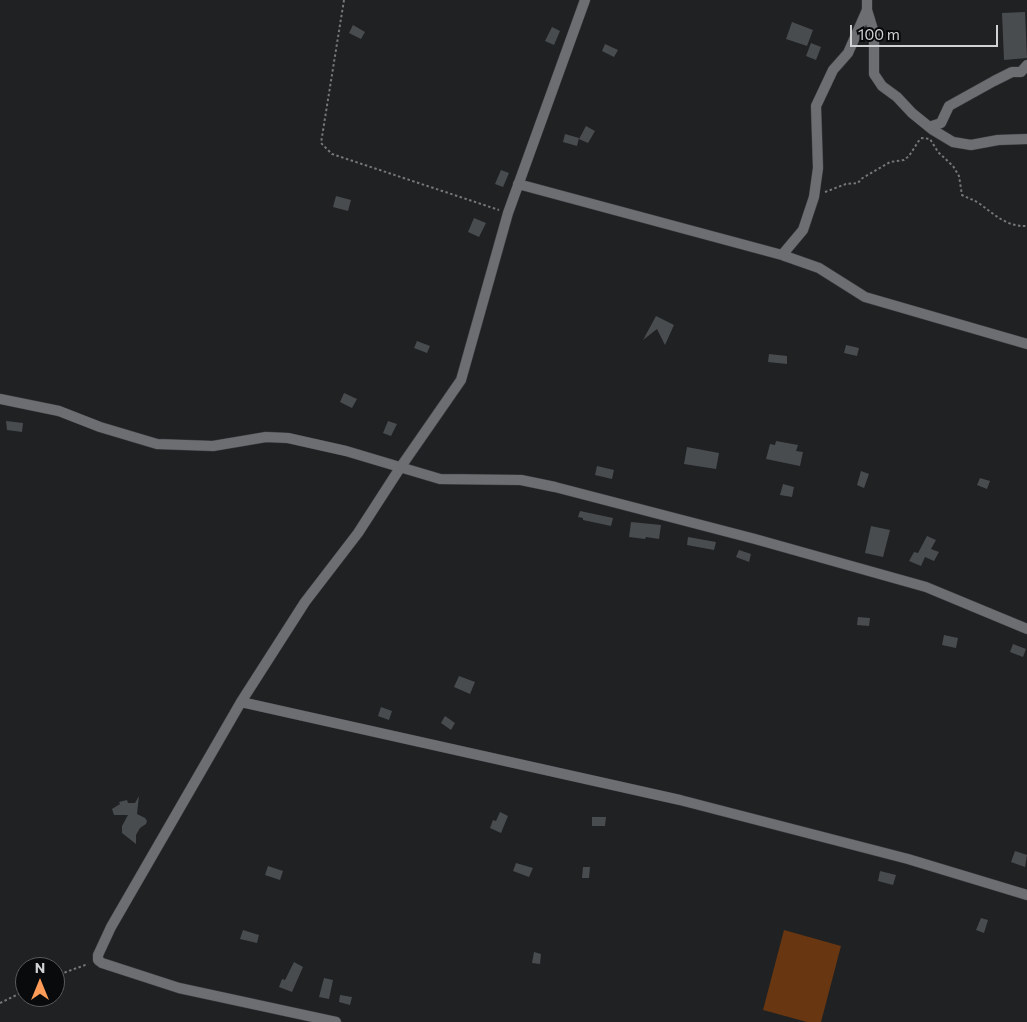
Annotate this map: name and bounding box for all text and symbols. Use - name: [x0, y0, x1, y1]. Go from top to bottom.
- scale bar: [852, 15, 1000, 47]
- text: 100 m: [858, 25, 900, 43]
- north arrow: [15, 957, 65, 1007]
- text: N: [35, 959, 45, 976]

